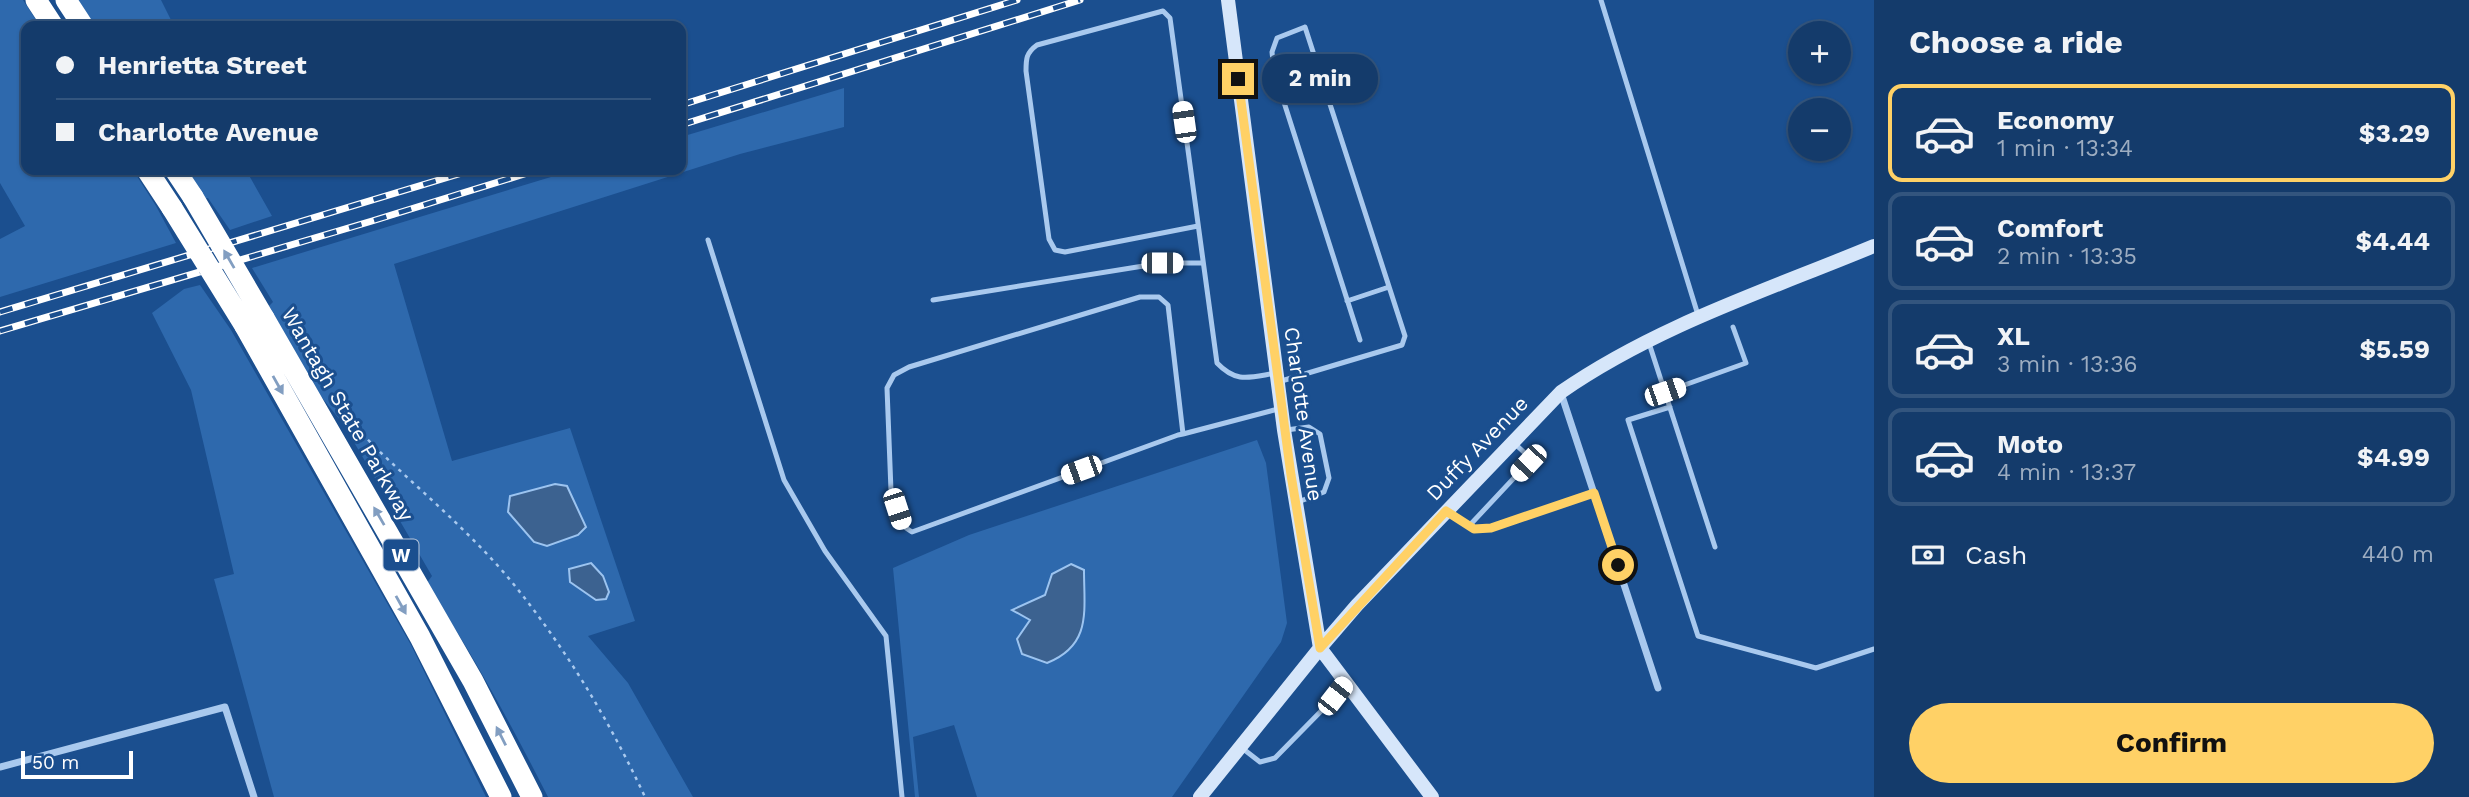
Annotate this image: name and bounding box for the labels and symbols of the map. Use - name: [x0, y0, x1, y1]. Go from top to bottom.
- callout: 2 min: [1262, 55, 1378, 104]
- route end: [1222, 63, 1254, 95]
- car: [1171, 100, 1198, 144]
- one-way arrow: [223, 249, 236, 268]
- car: [1142, 253, 1184, 274]
- street label: Wantagh State Parkway: [277, 303, 420, 525]
- street label: Charlotte Avenue: [1279, 325, 1329, 503]
- one-way arrow: [272, 375, 284, 395]
- car: [1642, 375, 1689, 409]
- street label: Duffy Avenue: [1421, 391, 1533, 505]
- car: [1506, 440, 1551, 486]
- car: [1058, 453, 1105, 487]
- car: [881, 486, 914, 532]
- one-way arrow: [373, 506, 385, 525]
- road number: W: [384, 540, 418, 570]
- route start: [1602, 549, 1634, 581]
- one-way arrow: [395, 595, 407, 614]
- car: [1314, 673, 1357, 719]
- one-way arrow: [495, 726, 507, 746]
- scale bar: [21, 748, 133, 780]

